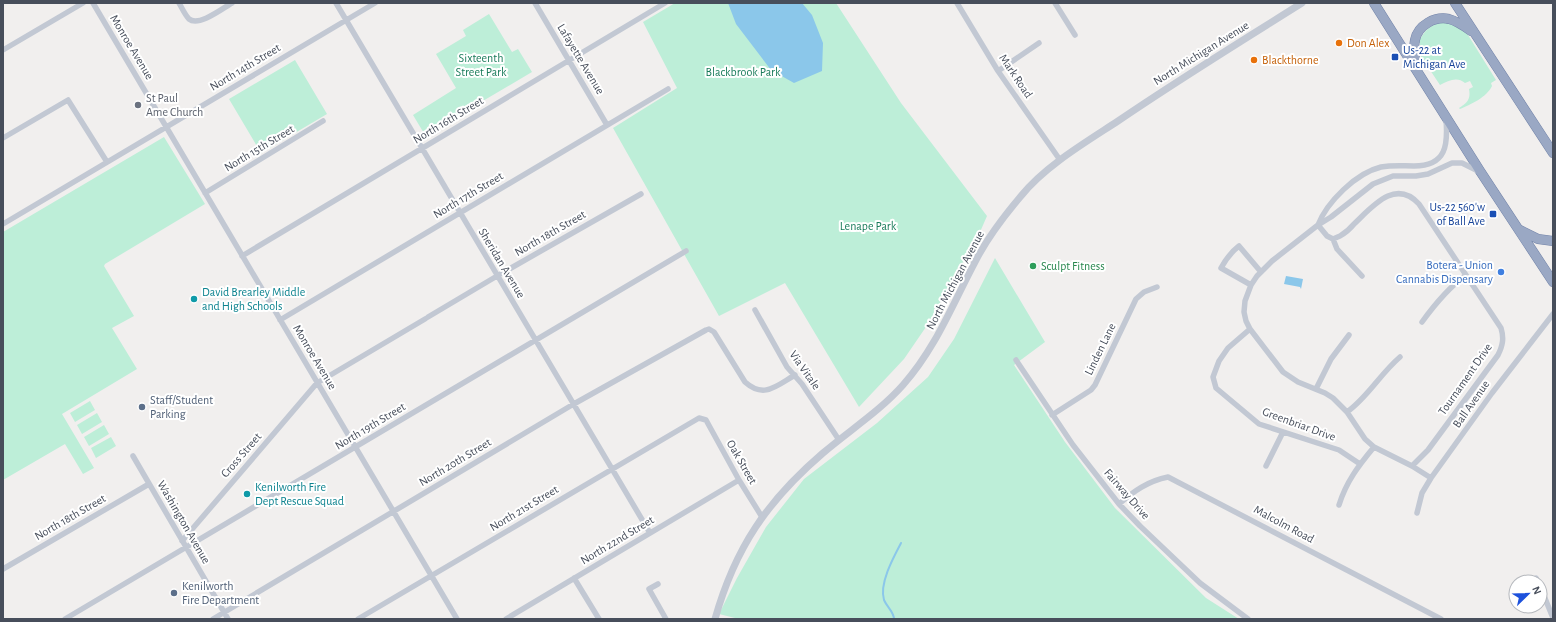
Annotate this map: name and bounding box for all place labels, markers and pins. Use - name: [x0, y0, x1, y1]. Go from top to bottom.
- place label: Don Alex: [1347, 37, 1389, 49]
- marker: Don Alex: [1334, 38, 1344, 48]
- place label: Us-22 at Michigan Ave: [1403, 44, 1466, 70]
- marker: Us-22 at Michigan Ave: [1390, 52, 1400, 62]
- place label: Blackthorne: [1262, 54, 1318, 66]
- marker: Blackthorne: [1249, 55, 1259, 65]
- place label: St Paul Ame Church: [146, 92, 203, 118]
- marker: St Paul Ame Church: [133, 100, 143, 110]
- place label: Us-22 560'w of Ball Ave: [1429, 201, 1485, 227]
- marker: Us-22 560'w of Ball Ave: [1488, 209, 1498, 219]
- place label: Botera - Union Cannabis Dispensary: [1396, 259, 1493, 286]
- place label: Sculpt Fitness: [1041, 260, 1105, 272]
- marker: Sculpt Fitness: [1028, 261, 1038, 271]
- marker: Botera - Union Cannabis Dispensary: [1496, 267, 1506, 277]
- place label: David Brearley Middle and High Schools: [202, 286, 305, 312]
- marker: David Brearley Middle and High Schools: [189, 294, 199, 304]
- place label: Staff/Student Parking: [150, 394, 213, 420]
- marker: Staff/Student Parking: [137, 402, 147, 412]
- place label: Kenilworth Fire Dept Rescue Squad: [255, 481, 344, 507]
- marker: Kenilworth Fire Dept Rescue Squad: [242, 489, 252, 499]
- place label: Kenilworth Fire Department: [182, 580, 259, 606]
- marker: Kenilworth Fire Department: [169, 588, 179, 598]

